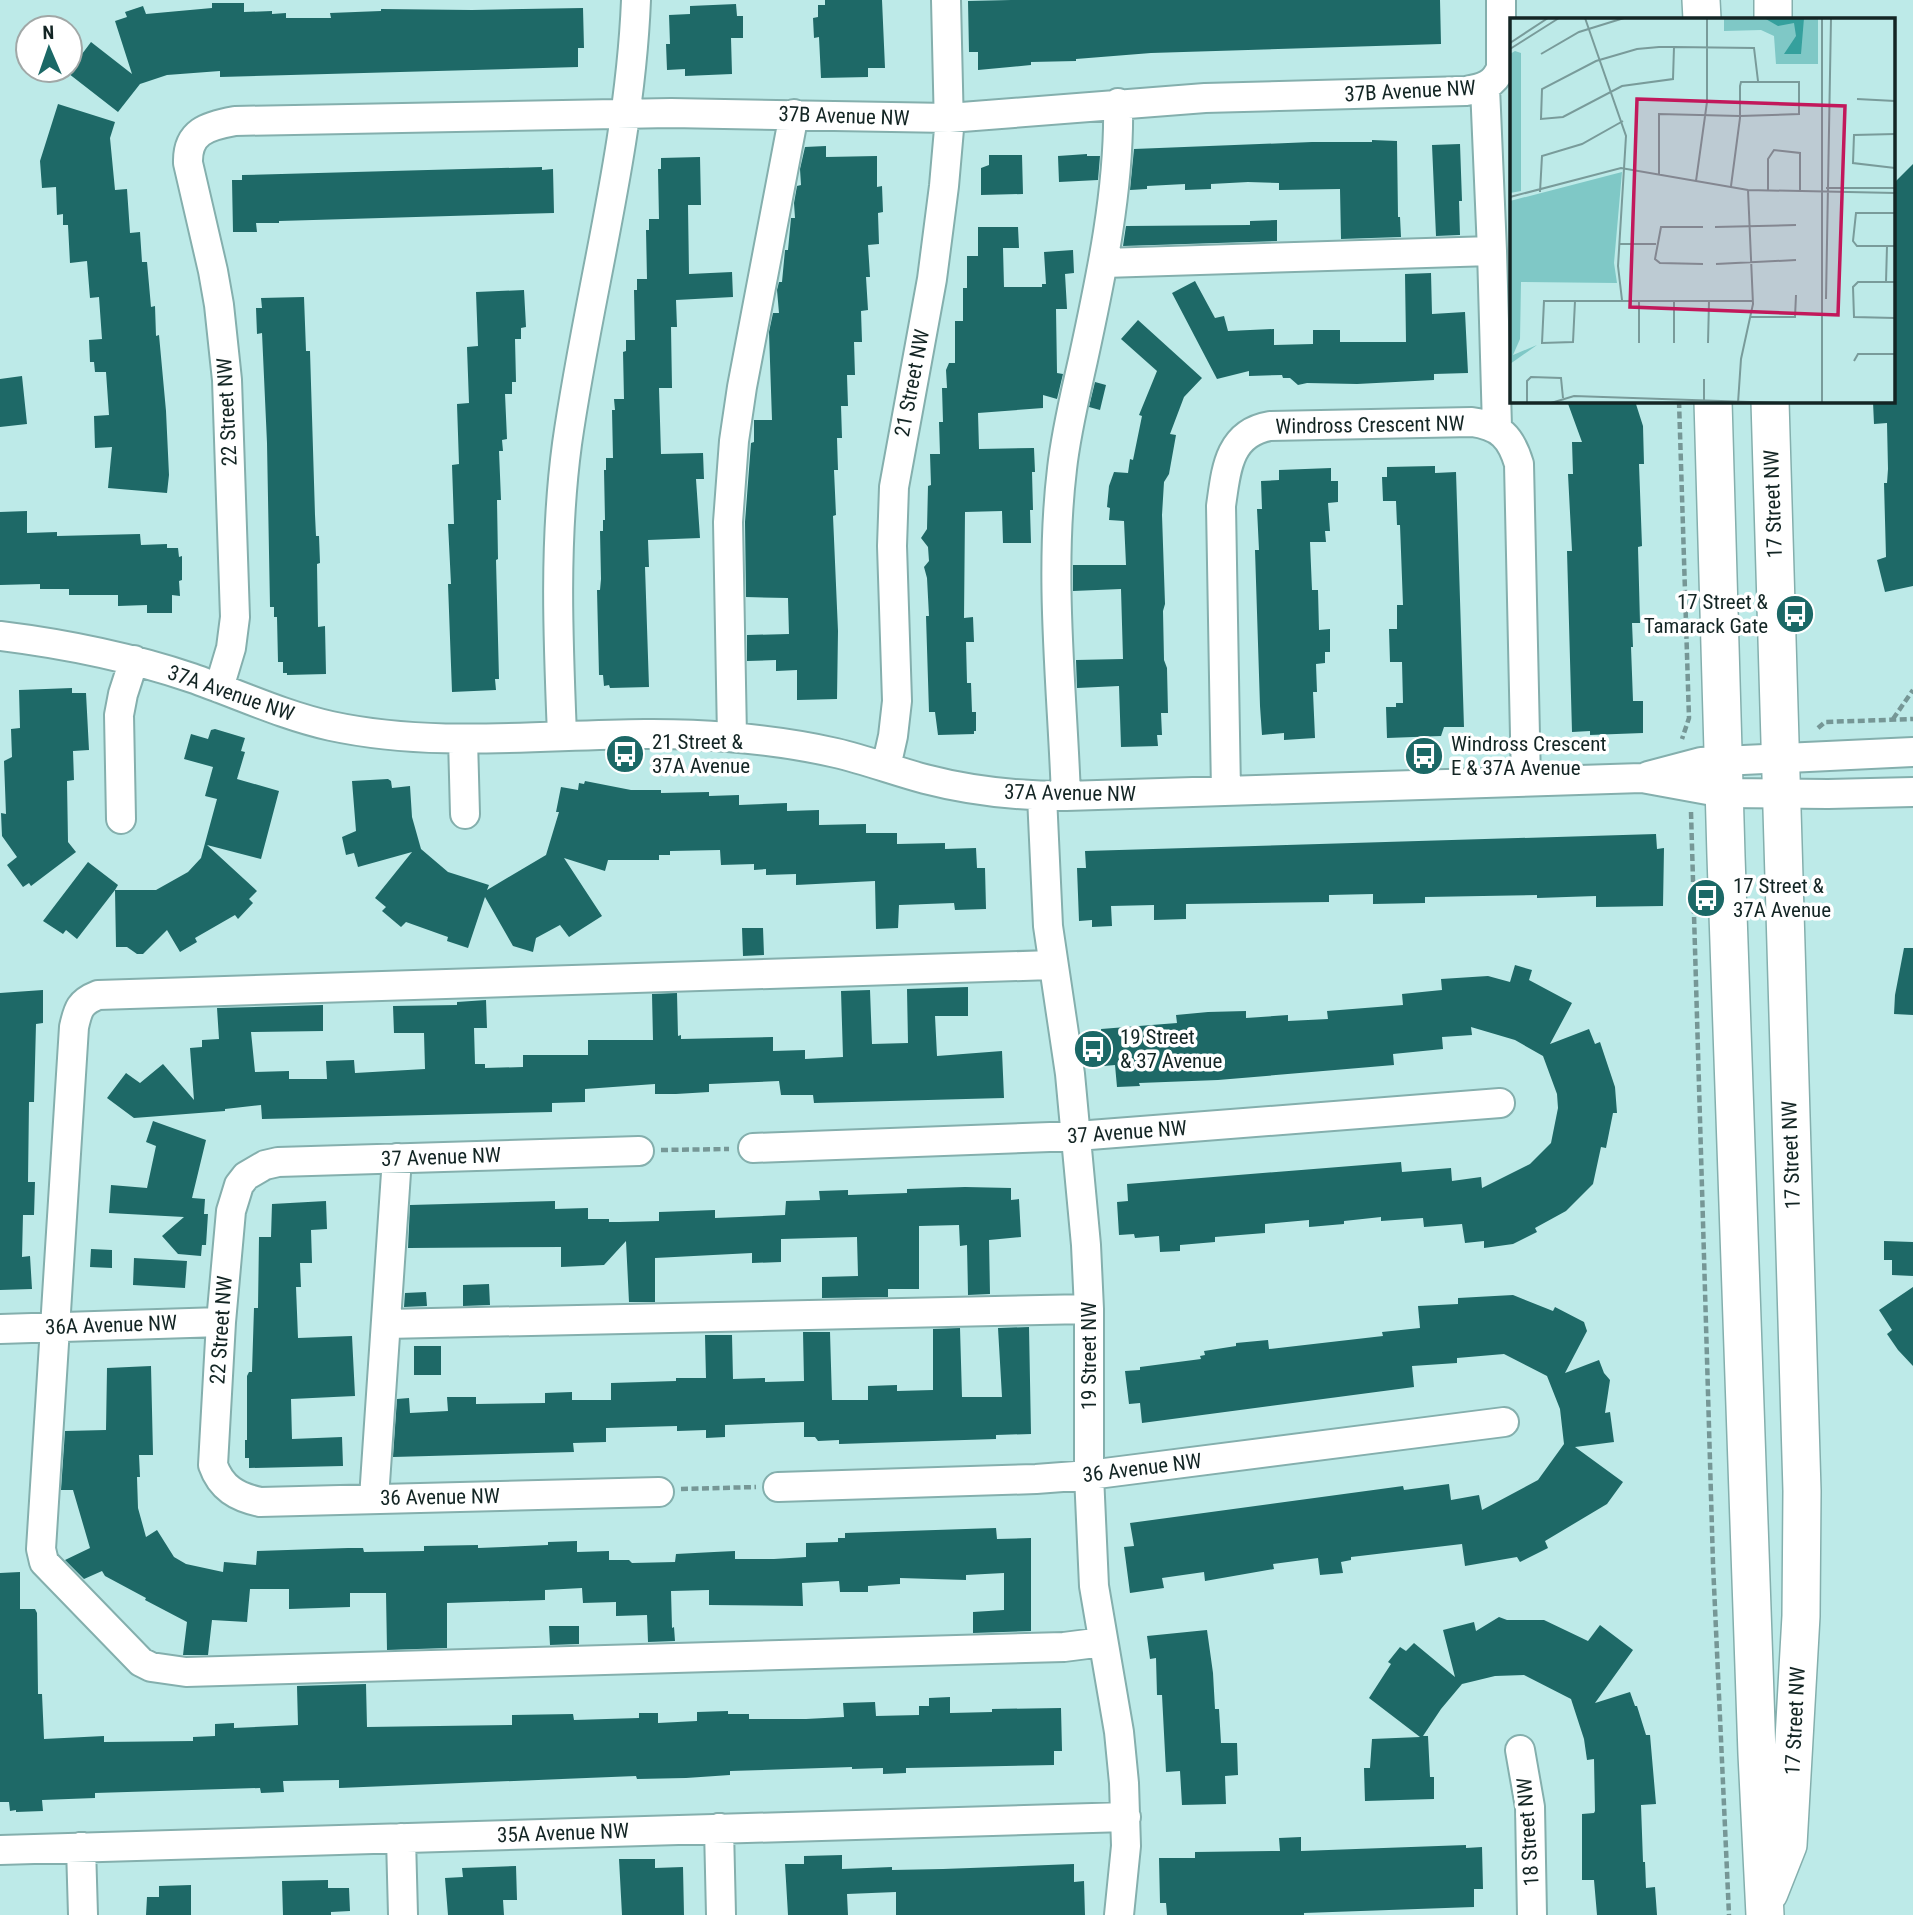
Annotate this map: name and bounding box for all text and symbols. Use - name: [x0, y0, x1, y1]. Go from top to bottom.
- north arrow: [14, 14, 84, 84]
- inset map: [1510, 18, 1896, 402]
- text: N: [42, 21, 55, 44]
- street label: 37B Avenue NW: [1344, 76, 1476, 106]
- street label: 37B Avenue NW: [778, 102, 910, 130]
- street label: 21 Street NW: [890, 327, 934, 439]
- street label: 22 Street NW: [212, 357, 242, 467]
- street label: Windross Crescent NW: [1275, 411, 1465, 439]
- street label: 17 Street NW: [1759, 449, 1787, 559]
- place label: 17 Street & Tamarack Gate: [1644, 590, 1769, 638]
- bus stop icon: 17 Street & Tamarack Gate: [1774, 593, 1816, 635]
- street label: 37A Avenue NW: [165, 660, 297, 726]
- place label: 21 Street & 37A Avenue: [652, 730, 750, 778]
- place label: Windross Crescent E & 37A Avenue: [1451, 732, 1607, 780]
- bus stop icon: 21 Street & 37A Avenue: [604, 733, 646, 775]
- bus stop icon: Windross Crescent E & 37A Avenue: [1403, 735, 1445, 777]
- street label: 37A Avenue NW: [1004, 780, 1136, 806]
- place label: 17 Street & 37A Avenue: [1733, 874, 1831, 922]
- bus stop icon: 17 Street & 37A Avenue: [1685, 877, 1727, 919]
- place label: 19 Street & 37 Avenue: [1120, 1025, 1222, 1073]
- bus stop icon: 19 Street & 37 Avenue: [1072, 1028, 1114, 1070]
- street label: 17 Street NW: [1777, 1100, 1805, 1210]
- street label: 37 Avenue NW: [1066, 1116, 1188, 1148]
- street label: 37 Avenue NW: [381, 1143, 501, 1171]
- street label: 22 Street NW: [205, 1275, 237, 1385]
- street label: 19 Street NW: [1077, 1302, 1101, 1410]
- street label: 36A Avenue NW: [45, 1311, 177, 1339]
- street label: 36 Avenue NW: [1081, 1449, 1203, 1487]
- street label: 36 Avenue NW: [380, 1484, 500, 1510]
- street label: 17 Street NW: [1780, 1666, 1810, 1776]
- street label: 18 Street NW: [1512, 1777, 1544, 1887]
- street label: 35A Avenue NW: [497, 1819, 629, 1847]

